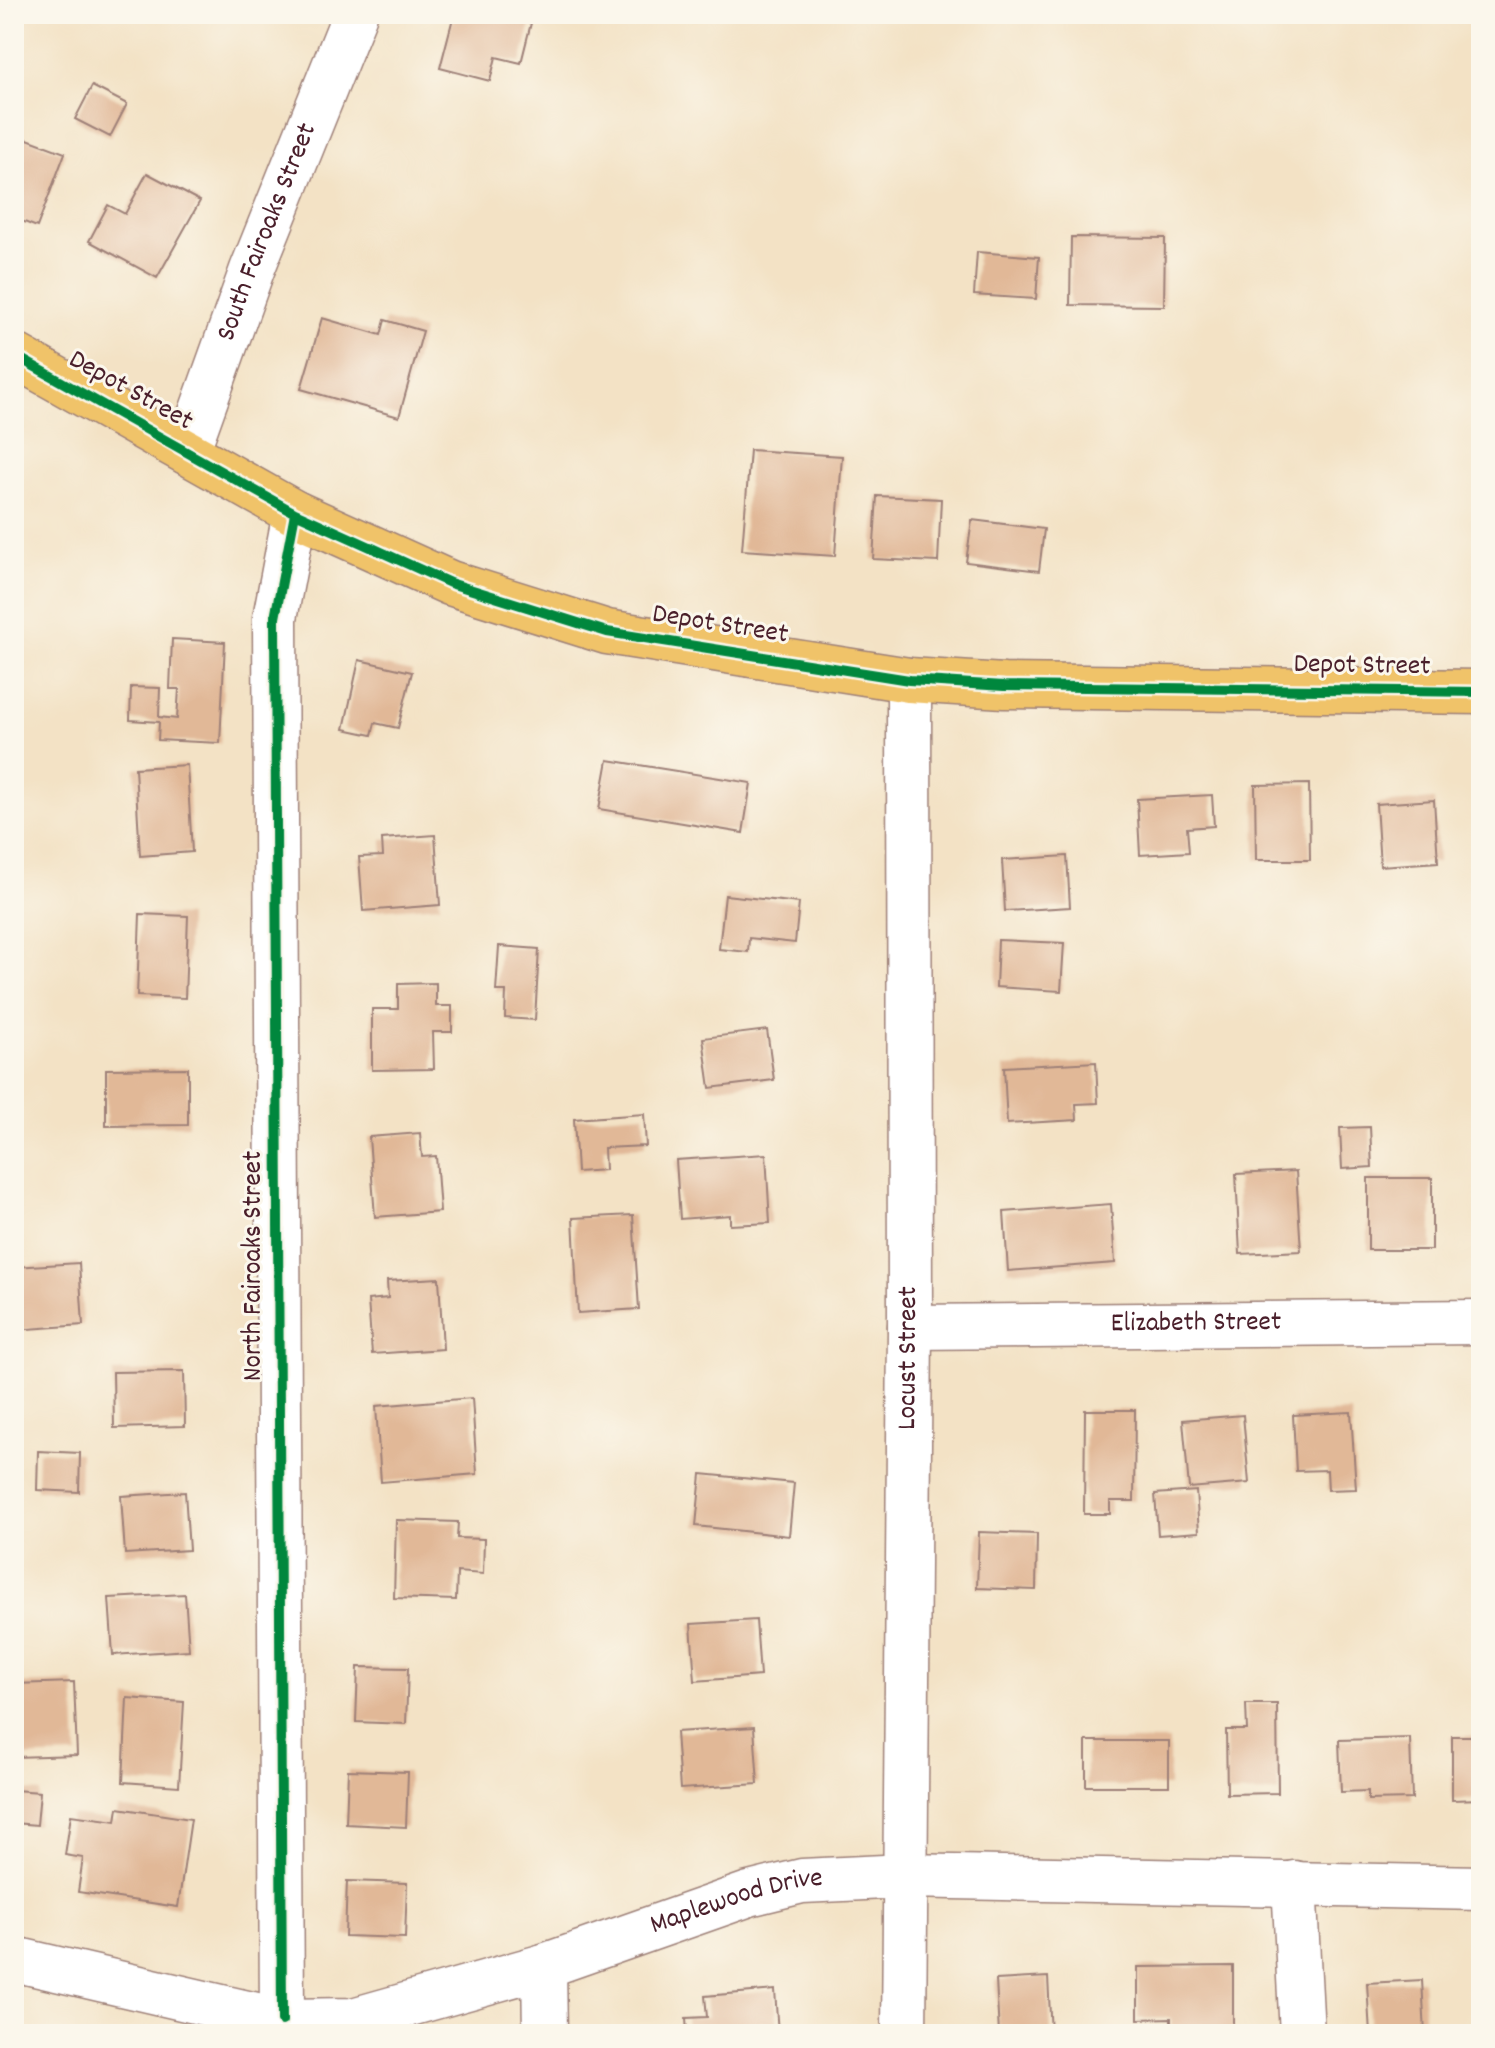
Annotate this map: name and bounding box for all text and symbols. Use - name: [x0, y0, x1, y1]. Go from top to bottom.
- street label: South Fairoaks Street: [208, 118, 329, 347]
- street label: Depot Street: [60, 341, 200, 443]
- street label: Depot Street: [649, 596, 791, 656]
- street label: Depot Street: [1293, 646, 1431, 688]
- street label: North Fairoaks Street: [235, 1151, 275, 1381]
- street label: Locust Street: [889, 1286, 930, 1430]
- street label: Elizabeth Street: [1111, 1304, 1281, 1345]
- street label: Maplewood Drive: [645, 1860, 824, 1947]

